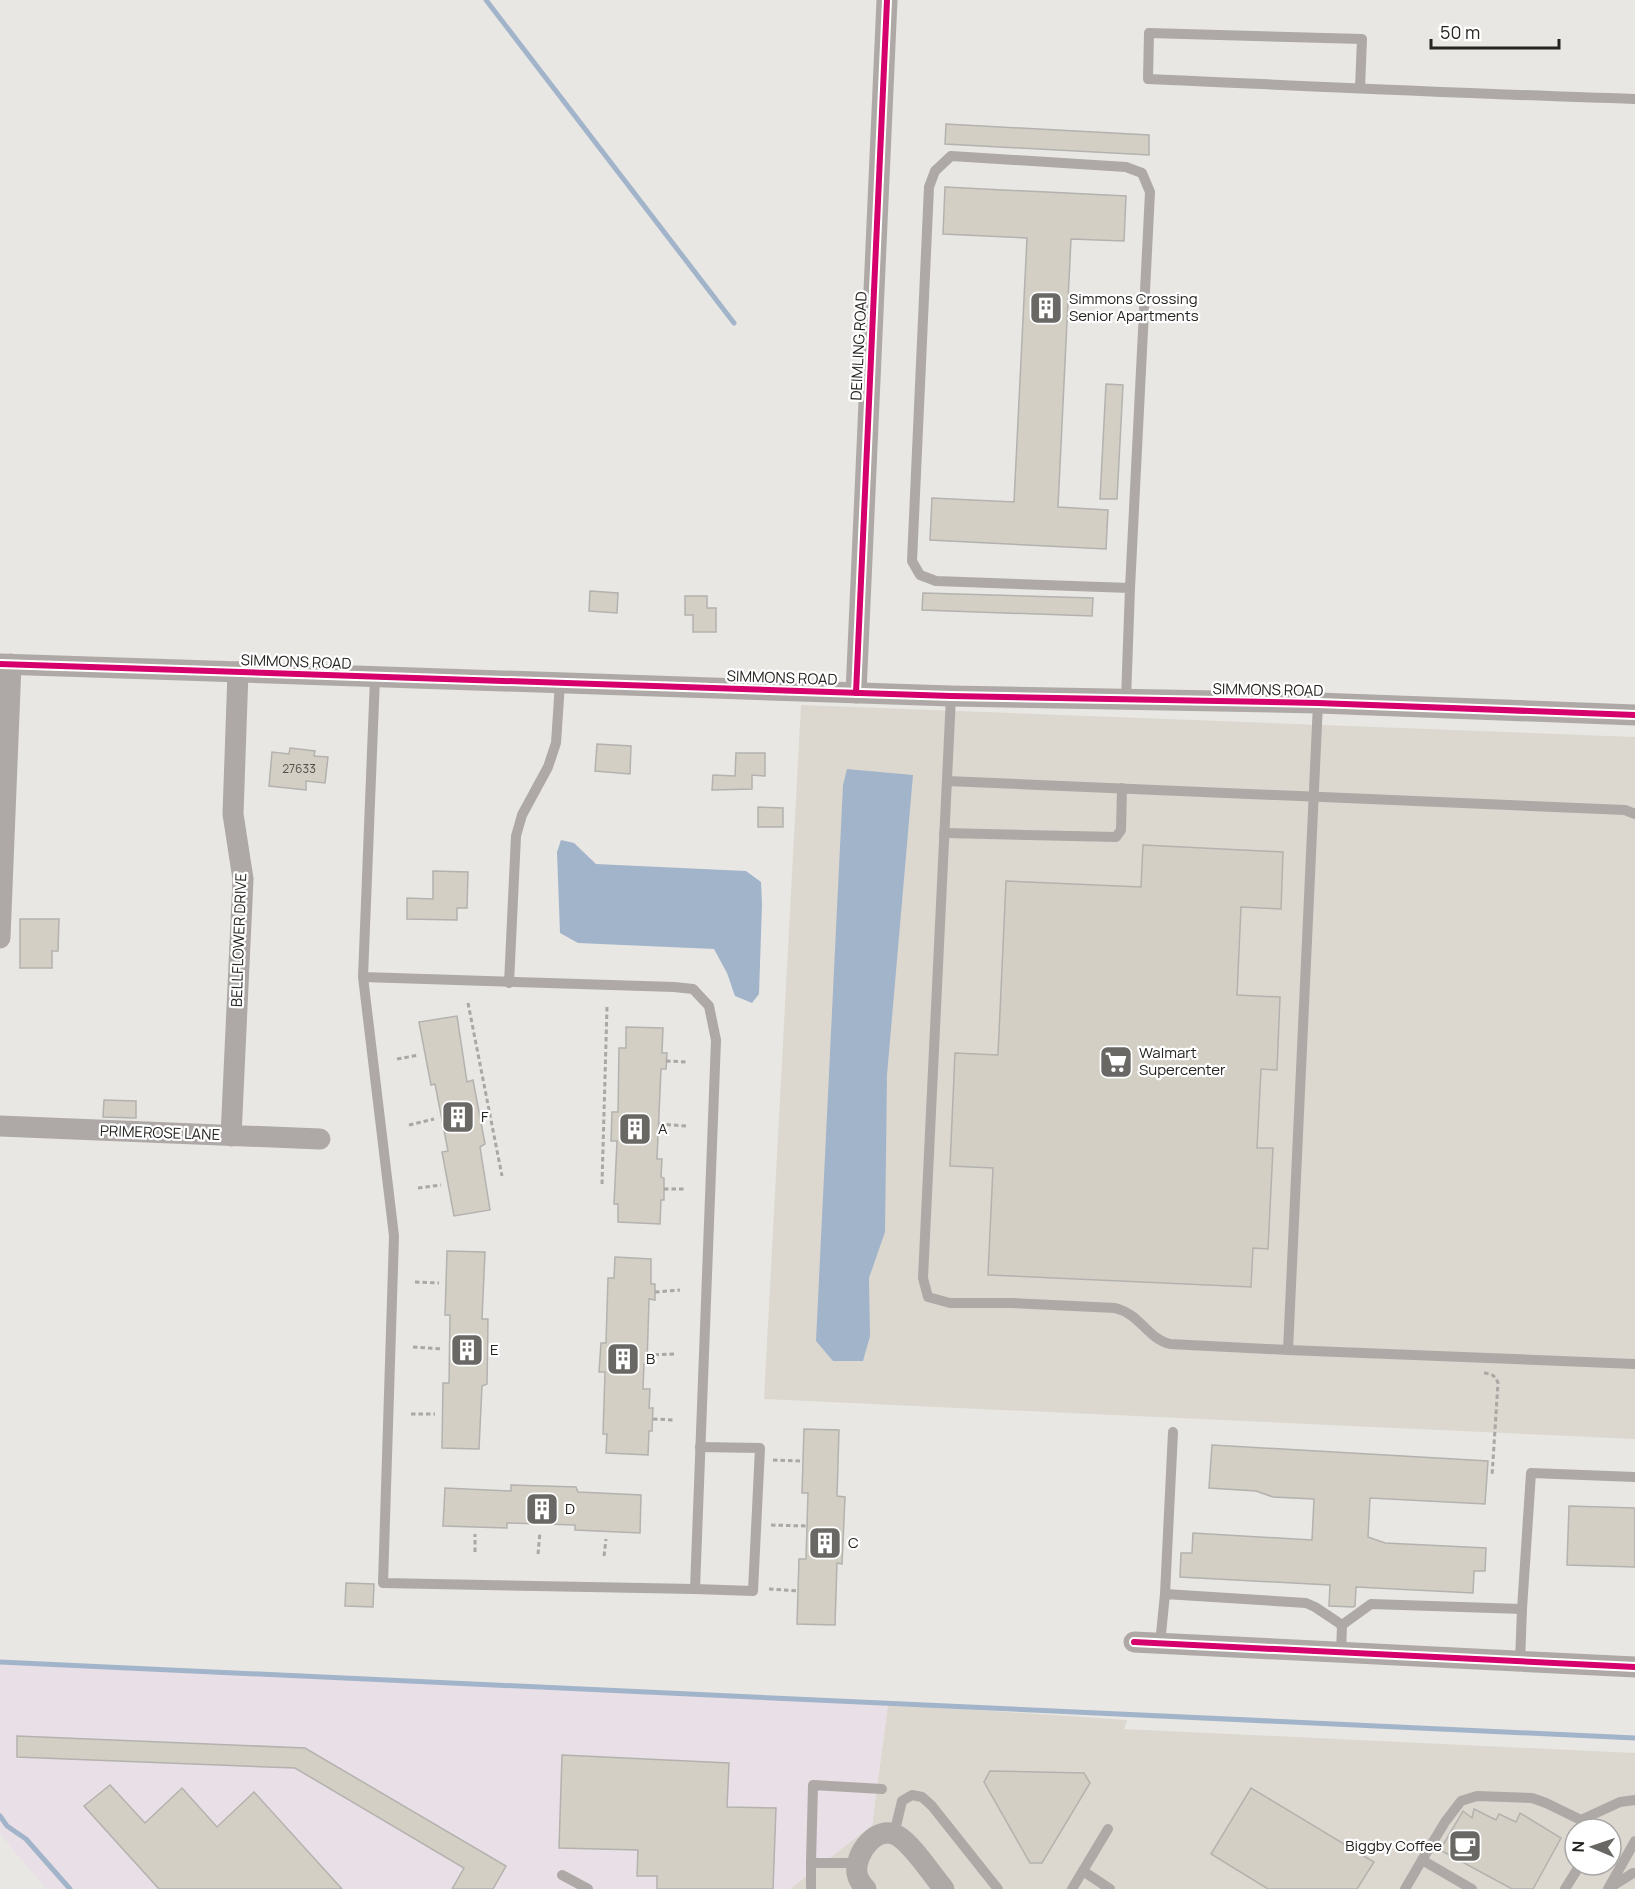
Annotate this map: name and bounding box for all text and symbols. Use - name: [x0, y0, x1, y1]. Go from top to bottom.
- scale bar: [1431, 12, 1558, 50]
- text: 50 m: [1440, 20, 1480, 44]
- place label: Simmons Crossing Senior Apartments: [1069, 288, 1199, 326]
- building icon: Simmons Crossing Senior Apartments: [1028, 290, 1064, 326]
- street label: DEIMLING ROAD: [845, 291, 872, 401]
- street label: SIMMONS ROAD: [240, 649, 352, 674]
- street label: SIMMONS ROAD: [726, 665, 838, 690]
- street label: SIMMONS ROAD: [1212, 678, 1324, 701]
- house number: 27633: [282, 760, 316, 777]
- street label: BELLFLOWER DRIVE: [226, 873, 251, 1007]
- place label: Walmart Supercenter: [1139, 1042, 1226, 1080]
- supermarket icon: Walmart Supercenter: [1098, 1044, 1134, 1080]
- building icon: F: [440, 1099, 476, 1135]
- place label: F: [481, 1106, 489, 1127]
- building icon: A: [617, 1111, 653, 1147]
- place label: A: [658, 1118, 668, 1139]
- street label: PRIMEROSE LANE: [100, 1120, 220, 1145]
- building icon: E: [449, 1332, 485, 1368]
- place label: E: [490, 1339, 499, 1360]
- building icon: B: [605, 1341, 641, 1377]
- place label: B: [646, 1348, 655, 1369]
- building icon: D: [524, 1491, 560, 1527]
- place label: D: [565, 1498, 575, 1519]
- building icon: C: [807, 1525, 843, 1561]
- place label: C: [848, 1532, 859, 1553]
- north arrow: [1563, 1817, 1623, 1877]
- cafe icon: Biggby Coffee: [1447, 1828, 1483, 1864]
- place label: Biggby Coffee: [1345, 1835, 1442, 1856]
- text: N: [1567, 1840, 1589, 1853]

